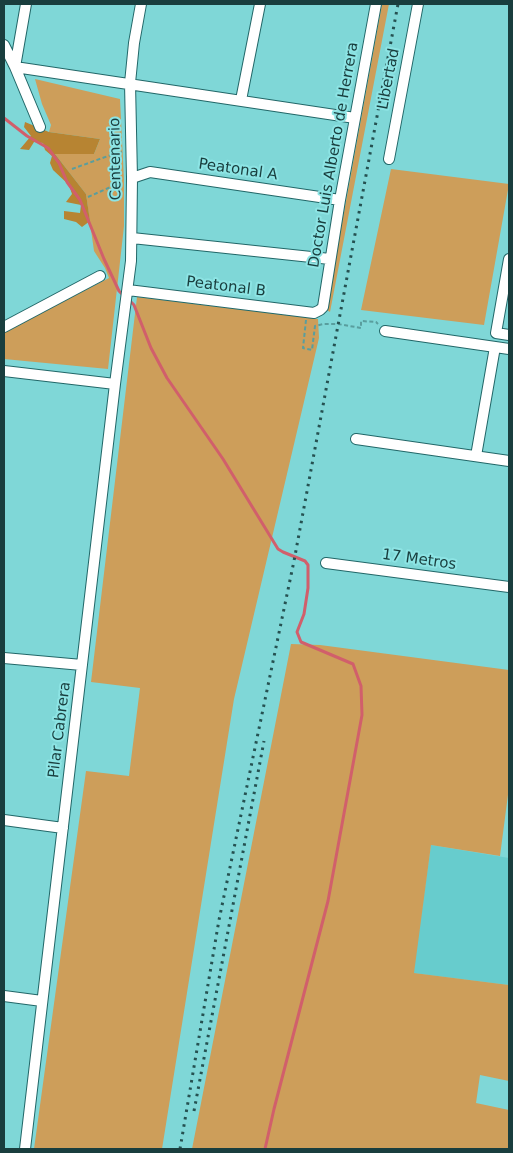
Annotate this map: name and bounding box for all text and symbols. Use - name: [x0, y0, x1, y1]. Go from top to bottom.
- street label: Doctor Luis Alberto de Herrera: [305, 41, 363, 269]
- street label: Libertad: [374, 47, 404, 111]
- street label: Centenario: [106, 118, 126, 200]
- street label: Peatonal A: [197, 156, 279, 184]
- street label: Peatonal B: [185, 273, 267, 301]
- street label: 17 Metros: [381, 546, 457, 574]
- street label: Pilar Cabrera: [45, 681, 75, 779]

